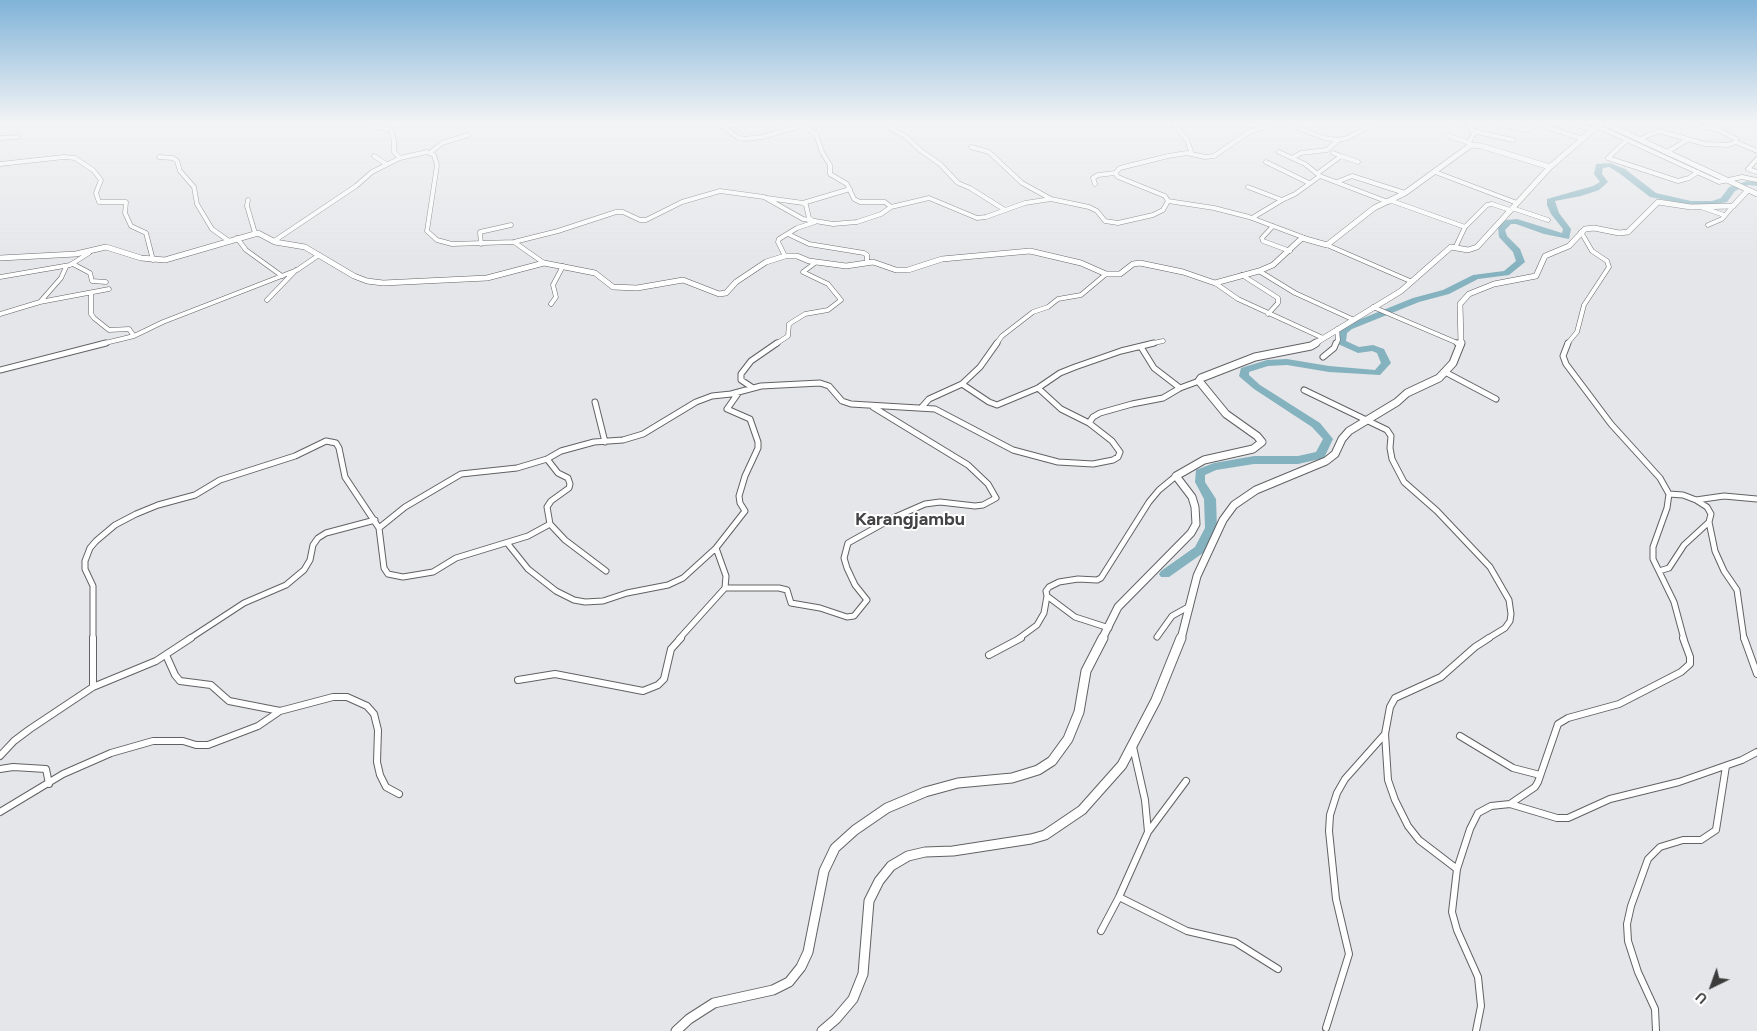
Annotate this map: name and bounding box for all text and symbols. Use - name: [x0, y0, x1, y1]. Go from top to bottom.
- district label: Karangjambu: [855, 509, 965, 531]
- north arrow: [1687, 961, 1737, 1011]
- text: U: [1692, 988, 1711, 1007]

